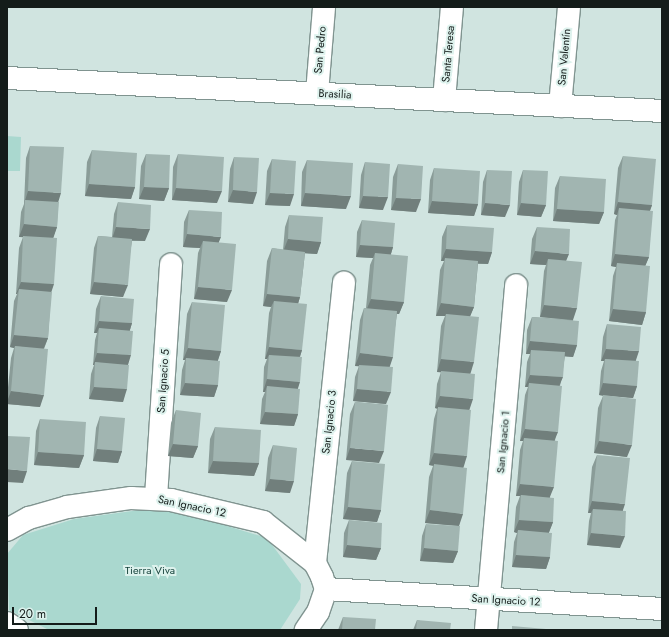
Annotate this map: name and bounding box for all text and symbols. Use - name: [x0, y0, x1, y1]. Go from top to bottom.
- street label: Santa Teresa: [439, 25, 457, 83]
- street label: San Pedro: [311, 26, 329, 74]
- street label: San Valentín: [555, 28, 573, 86]
- street label: Brasilia: [318, 87, 352, 101]
- street label: San Ignacio 5: [154, 349, 172, 413]
- street label: San Ignacio 3: [319, 390, 339, 454]
- street label: San Ignacio 1: [494, 410, 512, 474]
- street label: San Ignacio 12: [157, 492, 227, 520]
- park label: Tierra Viva: [125, 563, 175, 577]
- street label: San Ignacio 12: [471, 592, 541, 608]
- scale bar: [14, 599, 99, 625]
- text: 20 m: [19, 605, 46, 623]

